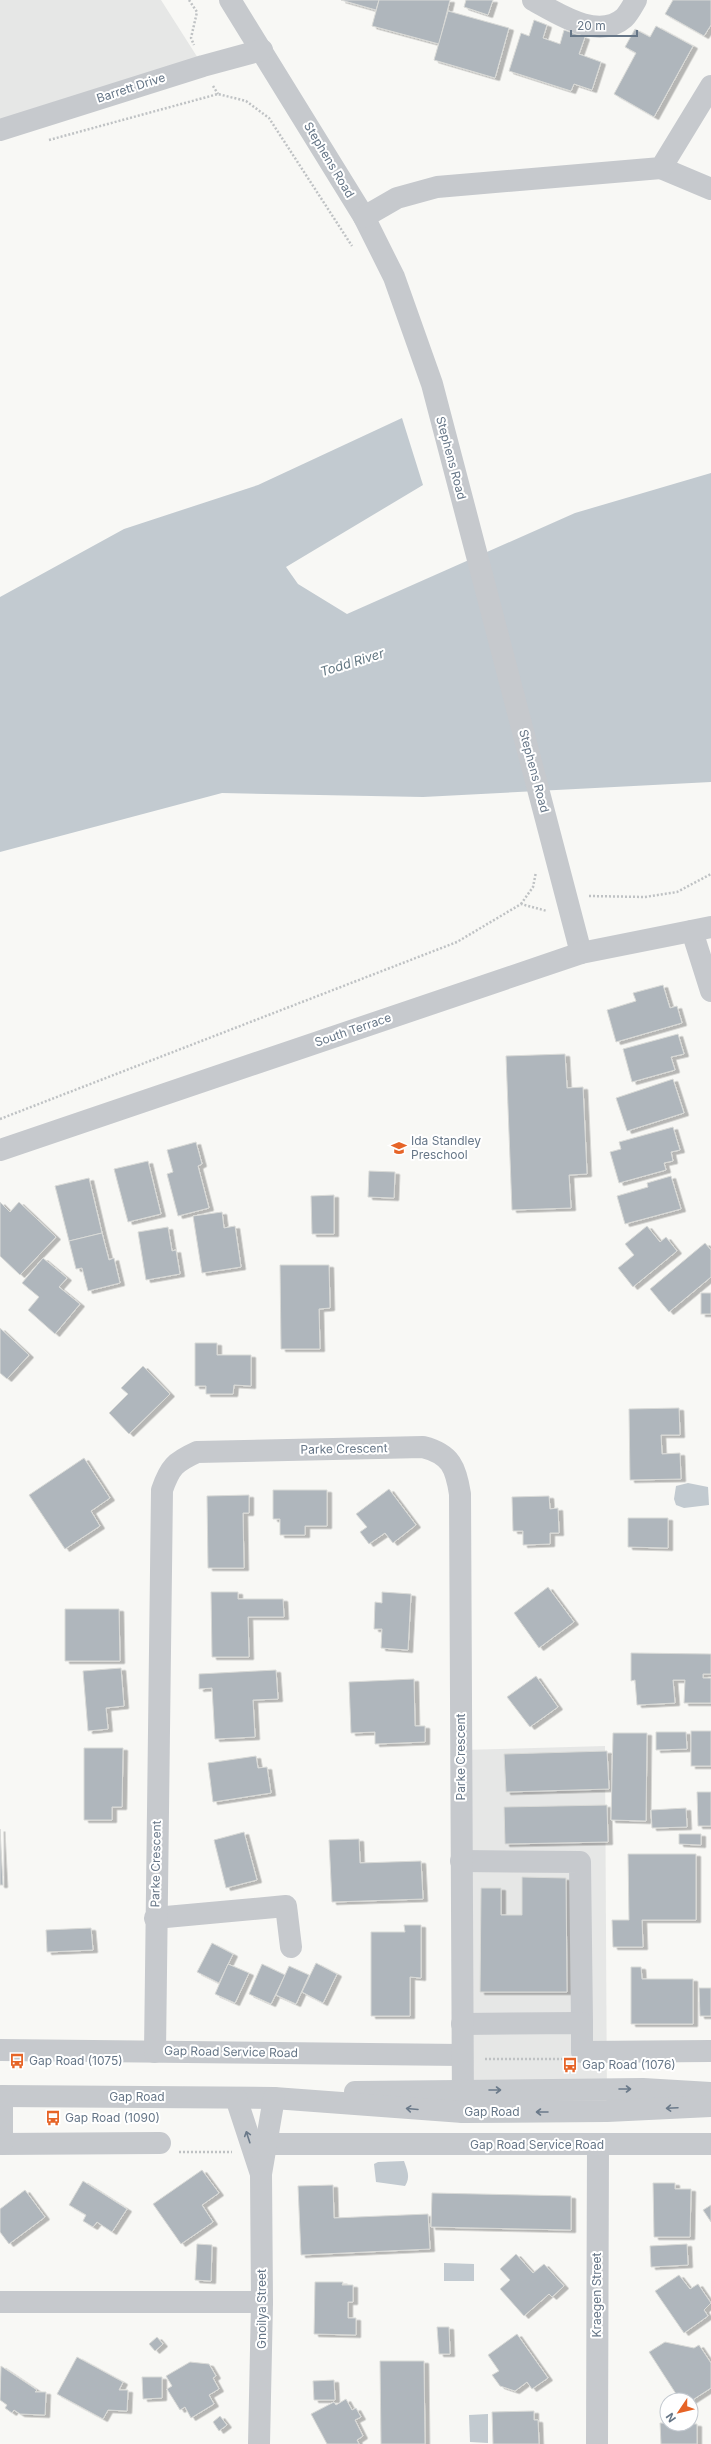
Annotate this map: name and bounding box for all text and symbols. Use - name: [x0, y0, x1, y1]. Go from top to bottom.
- scale bar: [571, 12, 637, 38]
- text: 20 m: [577, 18, 606, 33]
- street label: Barrett Drive: [95, 69, 167, 106]
- street label: Stephens Road: [301, 119, 358, 200]
- street label: Stephens Road: [433, 415, 470, 501]
- water label: Todd River: [318, 644, 387, 679]
- street label: Stephens Road: [516, 728, 553, 814]
- street label: South Terrace: [313, 1009, 393, 1050]
- place label: Ida Standley Preschool: [411, 1133, 481, 1162]
- school or university icon: Ida Standley Preschool: [390, 1139, 408, 1157]
- street label: Parke Crescent: [300, 1440, 388, 1457]
- street label: Parke Crescent: [453, 1713, 468, 1801]
- street label: Parke Crescent: [147, 1820, 164, 1908]
- street label: Gap Road Service Road: [164, 2043, 298, 2060]
- bus stop icon: Gap Road (1075): [8, 2052, 26, 2070]
- place label: Gap Road (1075): [29, 2053, 123, 2068]
- bus stop icon: Gap Road (1076): [561, 2056, 579, 2074]
- place label: Gap Road (1076): [582, 2057, 676, 2072]
- one-way arrow: [618, 2085, 631, 2093]
- one-way arrow: [488, 2086, 501, 2094]
- street label: Gap Road: [109, 2089, 165, 2104]
- street label: Gap Road: [464, 2104, 520, 2119]
- one-way arrow: [666, 2104, 679, 2111]
- one-way arrow: [406, 2106, 419, 2113]
- one-way arrow: [536, 2108, 549, 2116]
- bus stop icon: Gap Road (1090): [44, 2109, 62, 2127]
- place label: Gap Road (1090): [65, 2110, 160, 2125]
- one-way arrow: [244, 2132, 252, 2144]
- street label: Gap Road Service Road: [470, 2137, 604, 2152]
- street label: Kraegen Street: [589, 2252, 604, 2338]
- street label: Gnoilya Street: [254, 2269, 269, 2349]
- north arrow: [659, 2392, 699, 2432]
- text: N: [663, 2410, 679, 2425]

